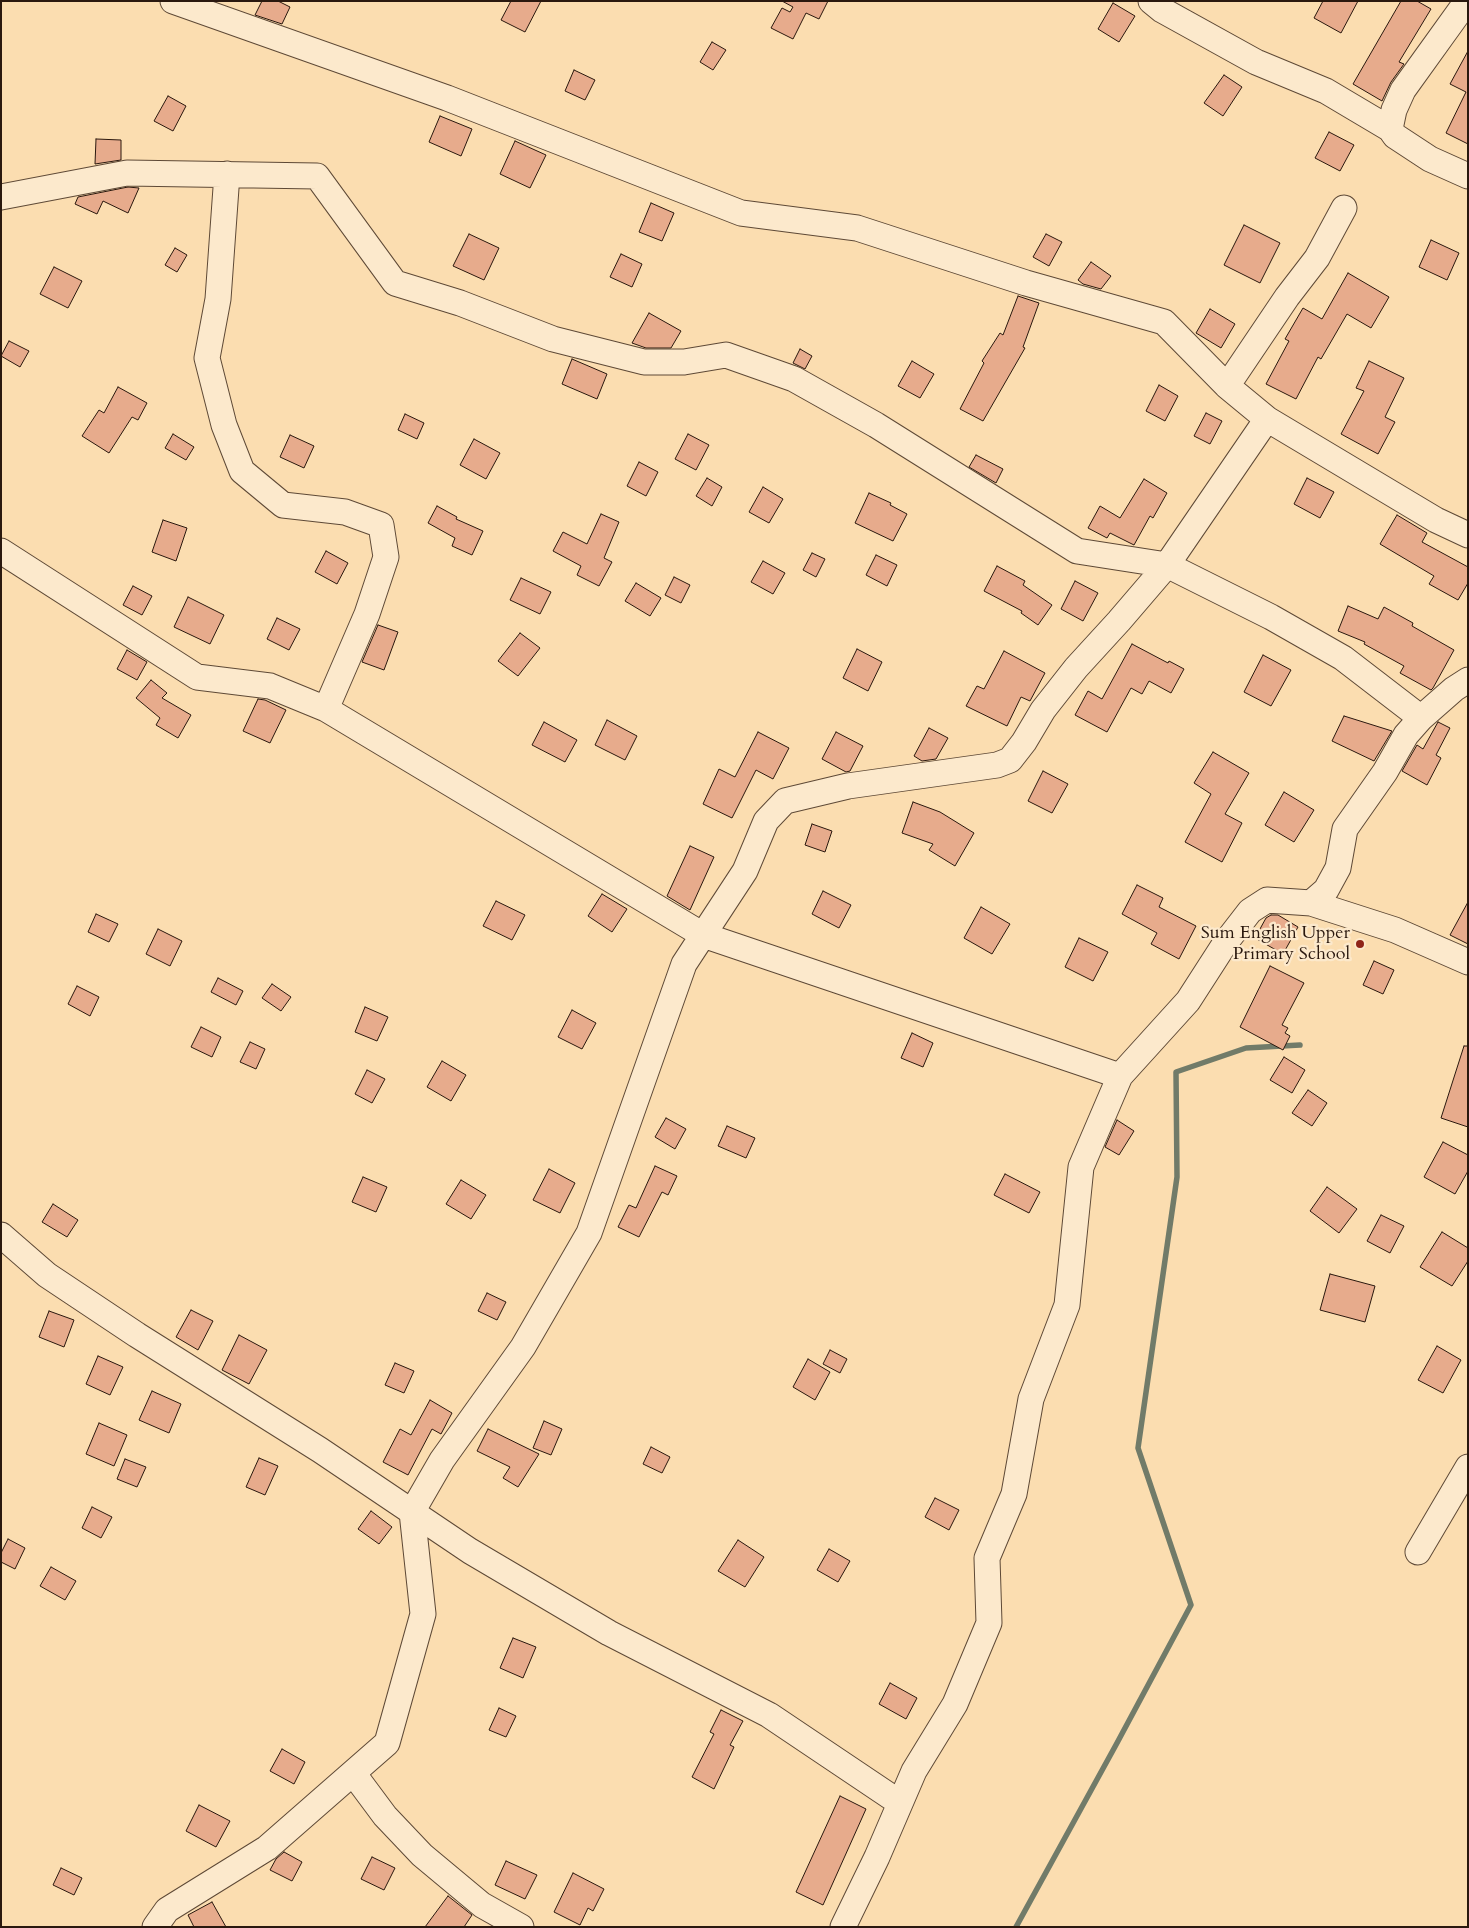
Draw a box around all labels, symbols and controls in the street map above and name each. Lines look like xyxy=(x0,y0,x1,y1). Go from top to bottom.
place label: Sum English Upper Primary School xyxy=(1201,923,1350,966)
marker: Sum English Upper Primary School xyxy=(1354,938,1366,950)

